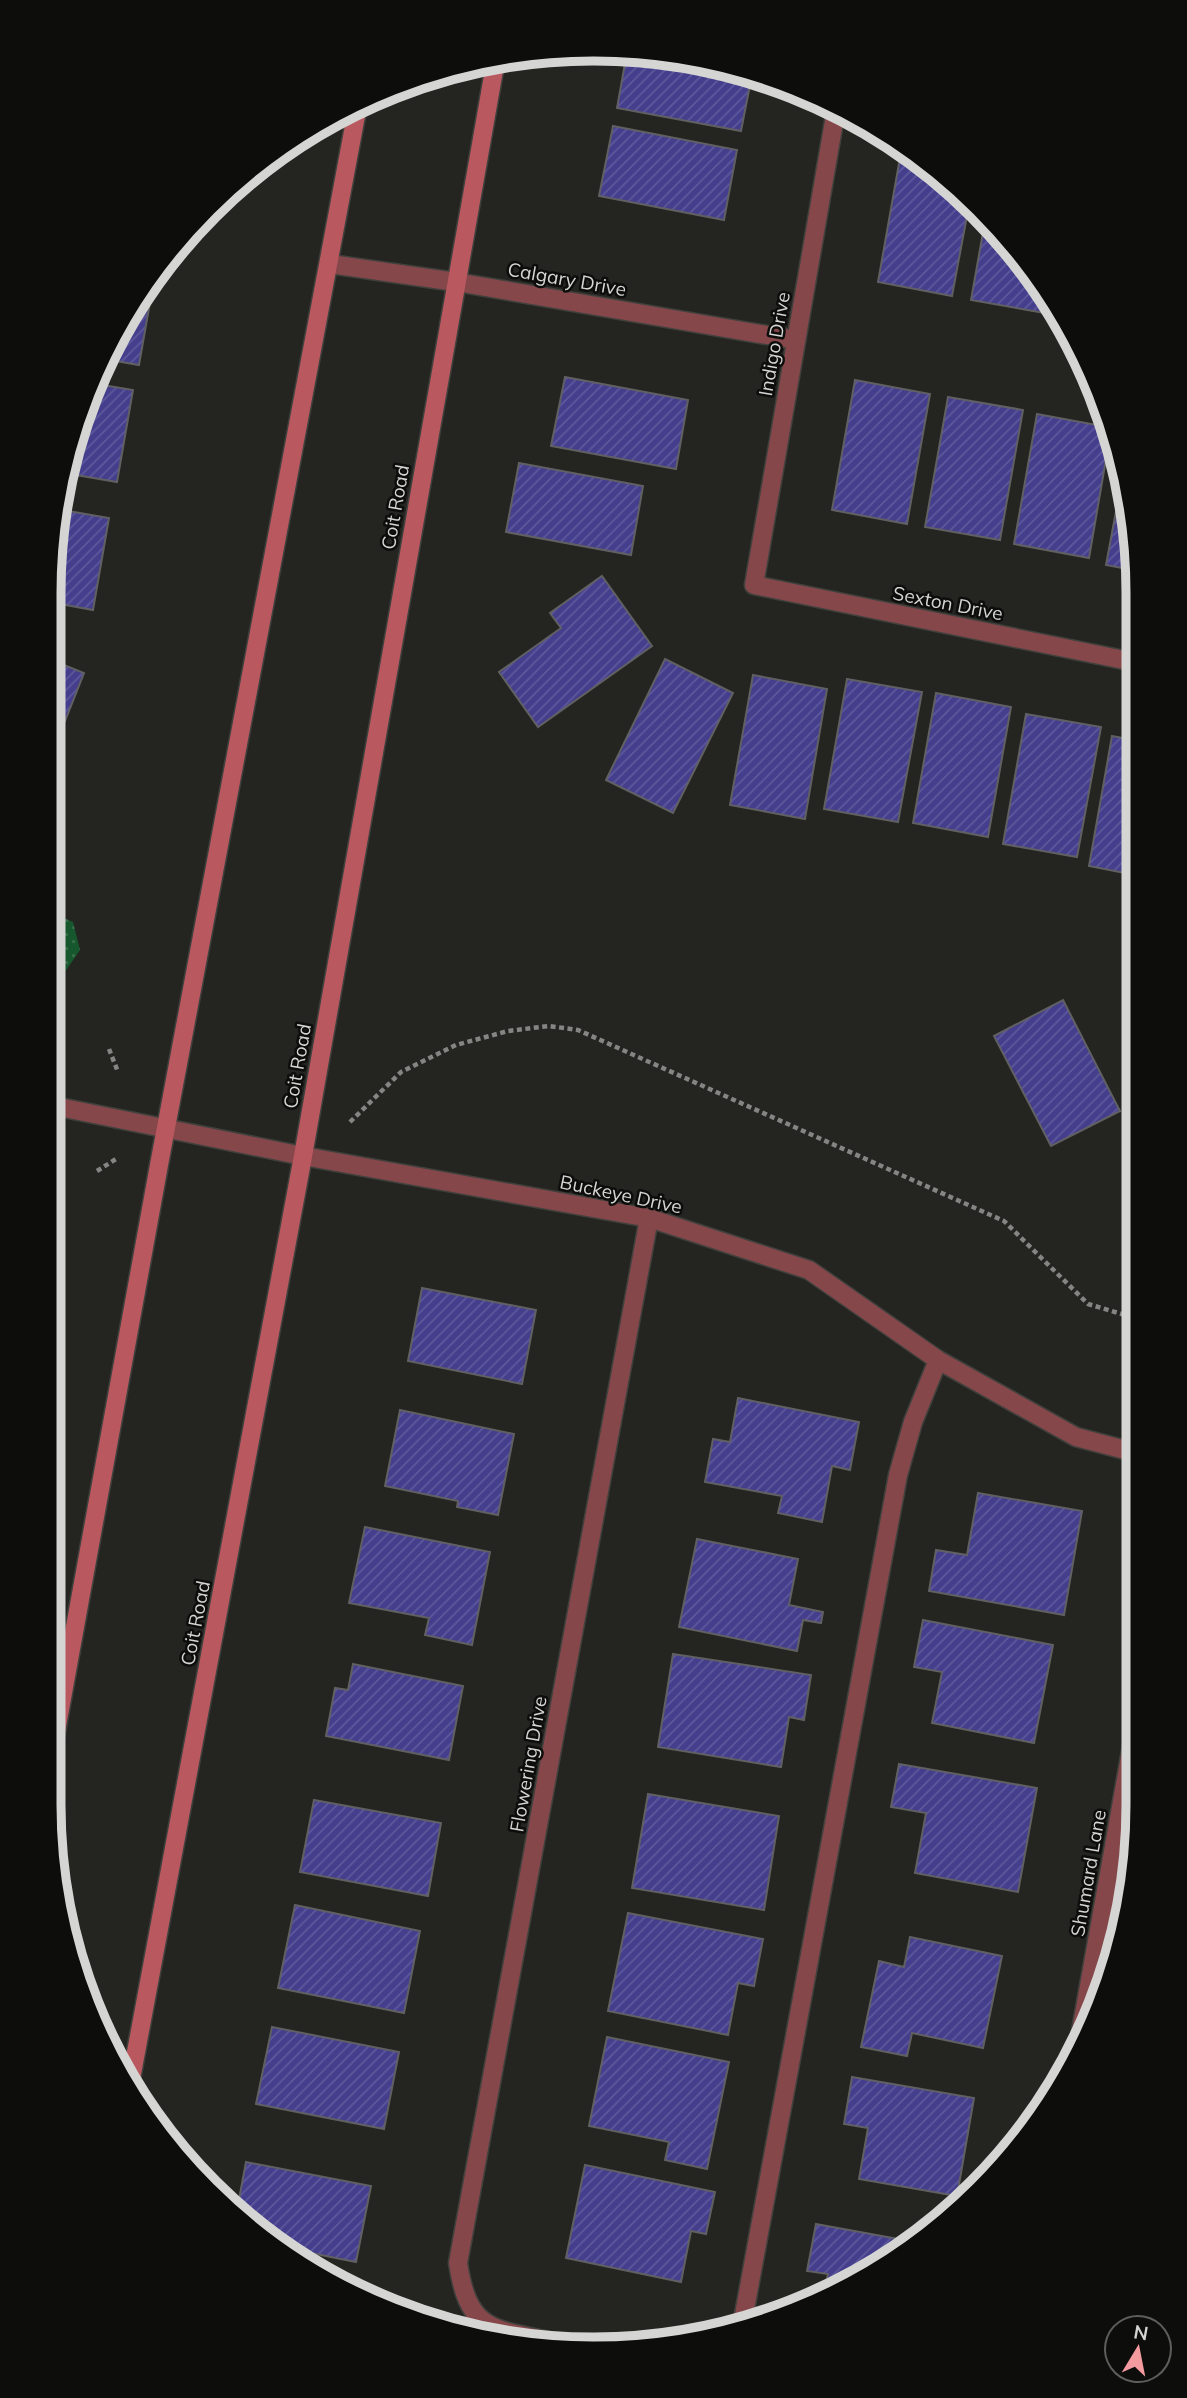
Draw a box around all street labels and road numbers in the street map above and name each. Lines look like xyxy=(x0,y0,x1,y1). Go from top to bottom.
street label: Calgary Drive xyxy=(506,257,628,301)
street label: Indigo Drive xyxy=(753,290,795,398)
street label: Coit Road xyxy=(376,463,414,551)
street label: Sexton Drive xyxy=(891,581,1005,625)
street label: Coit Road xyxy=(278,1022,316,1110)
street label: Buckeye Drive xyxy=(558,1169,684,1219)
street label: Coit Road xyxy=(175,1579,215,1667)
street label: Flowering Drive xyxy=(504,1694,552,1834)
street label: Shumard Lane xyxy=(1065,1808,1111,1938)

